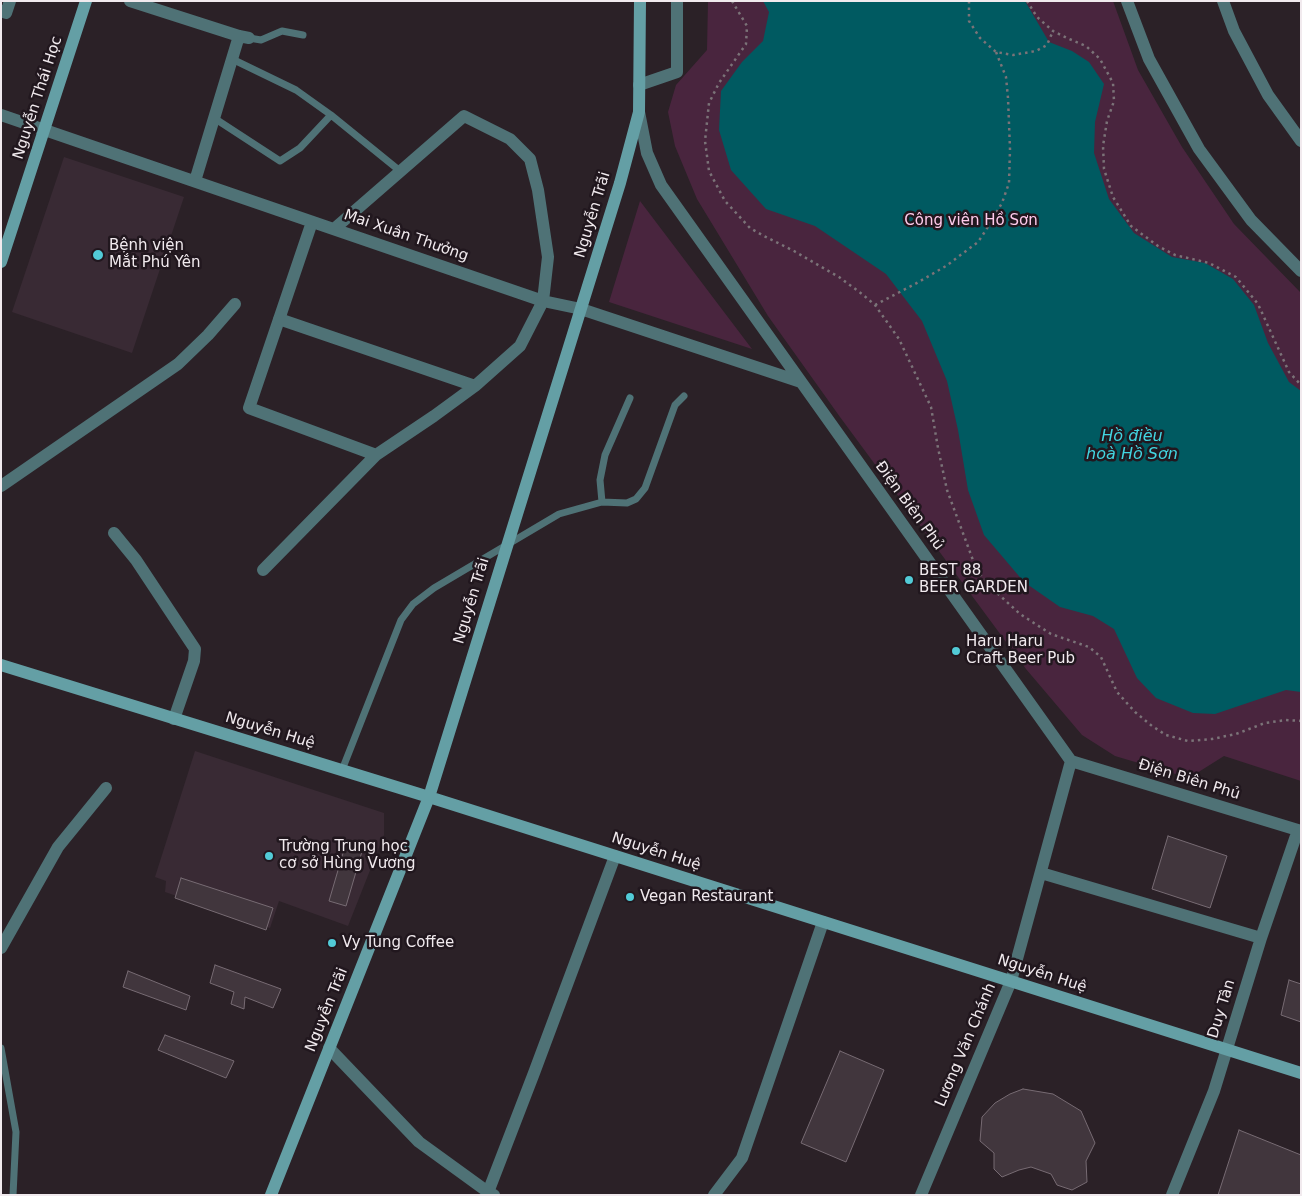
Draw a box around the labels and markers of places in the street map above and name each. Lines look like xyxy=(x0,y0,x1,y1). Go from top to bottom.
place label: Bệnh viện Mắt Phú Yên xyxy=(109,237,201,272)
marker: Bệnh viện Mắt Phú Yên xyxy=(91,248,105,262)
place label: BEST 88 BEER GARDEN xyxy=(919,562,1028,597)
marker: BEST 88 BEER GARDEN xyxy=(903,574,915,586)
place label: Haru Haru Craft Beer Pub xyxy=(966,633,1075,668)
marker: Haru Haru Craft Beer Pub xyxy=(950,645,962,657)
place label: Trường Trung học cơ sở Hùng Vương xyxy=(279,838,416,873)
marker: Trường Trung học cơ sở Hùng Vương xyxy=(263,850,275,862)
place label: Vegan Restaurant xyxy=(640,888,773,906)
marker: Vegan Restaurant xyxy=(624,891,636,903)
place label: Vy Tung Coffee xyxy=(342,934,454,952)
marker: Vy Tung Coffee xyxy=(326,937,338,949)

